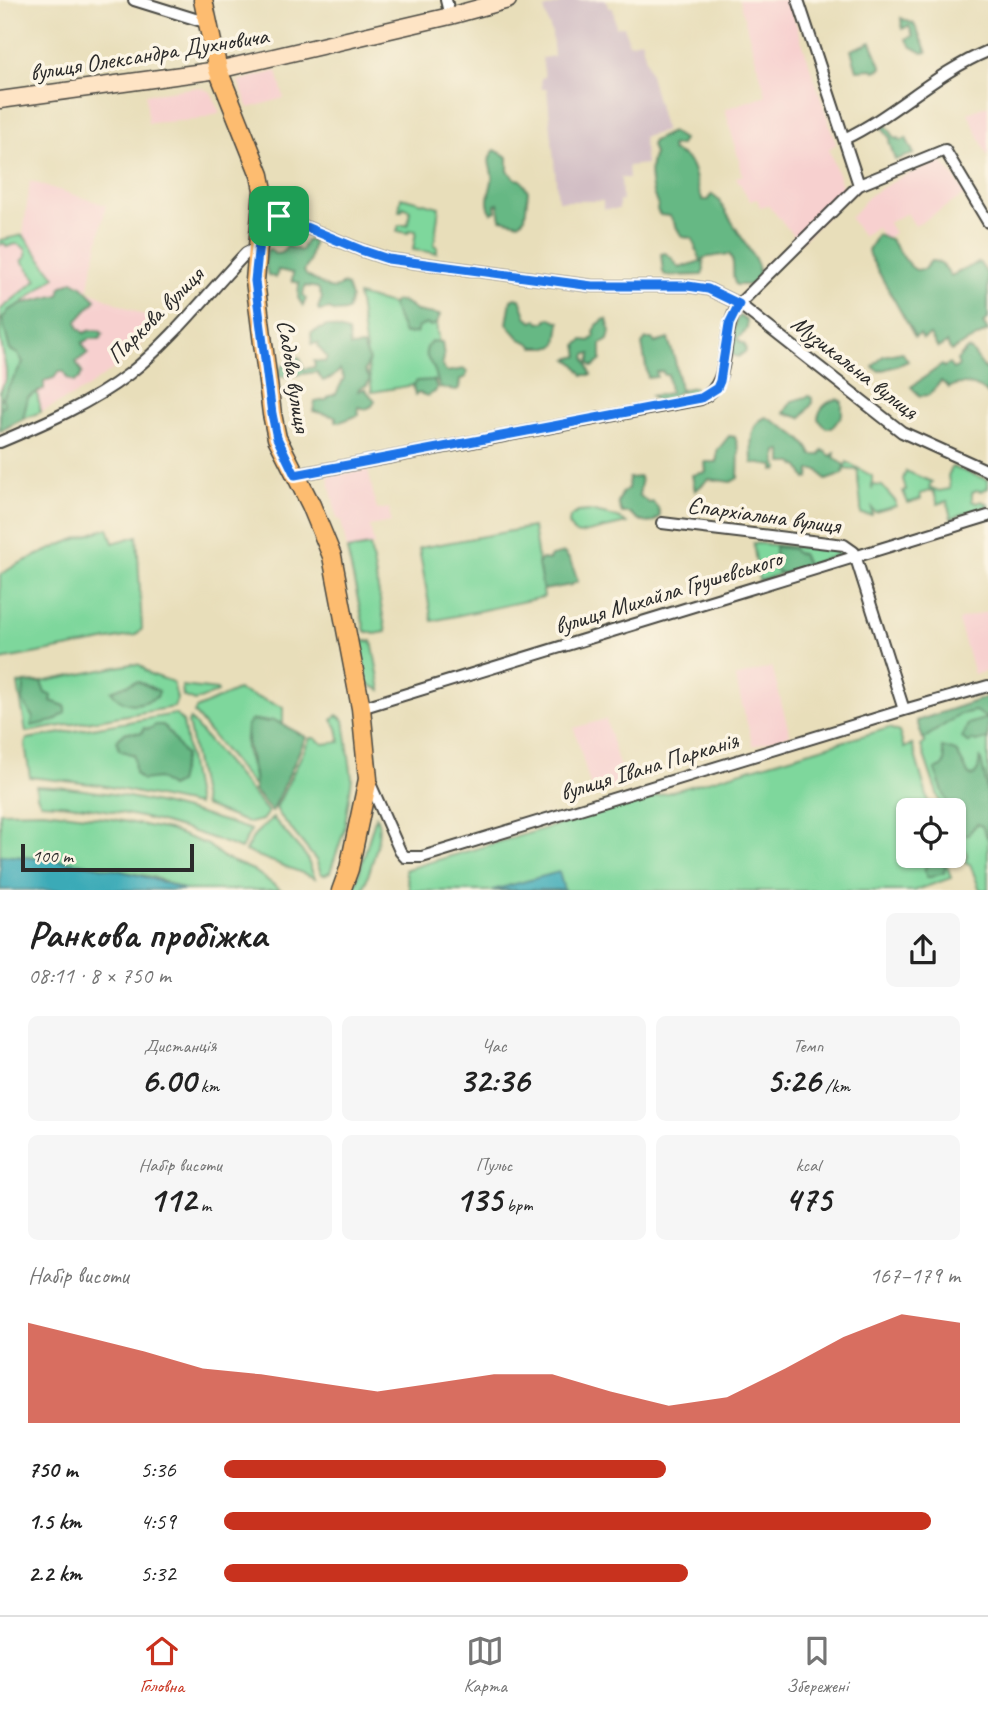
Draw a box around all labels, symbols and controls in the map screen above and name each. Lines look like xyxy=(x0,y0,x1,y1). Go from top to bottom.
street label: вулиця Олександра Духновича xyxy=(28,20,272,88)
pin xyxy=(249,186,309,246)
icon: arrive xyxy=(260,197,298,235)
street label: Паркова вулиця xyxy=(100,259,211,370)
street label: Музикальна вулиця xyxy=(785,308,925,427)
street label: Садова вулиця xyxy=(270,318,318,436)
street label: Єпархіальна вулиця xyxy=(686,489,843,541)
street label: вулиця Михайла Грушевського xyxy=(551,542,788,641)
street label: вулиця Івана Парканія xyxy=(556,724,743,807)
map controls xyxy=(896,798,966,868)
button: locate xyxy=(896,798,966,868)
scale bar xyxy=(21,842,194,873)
text: 100 m xyxy=(32,844,73,868)
text: Ранкова пробіжка xyxy=(28,911,267,958)
button: share xyxy=(886,913,960,987)
text: 08:11 · 8 × 750 m xyxy=(28,961,171,990)
text: Дистанція xyxy=(144,1034,216,1058)
text: Час xyxy=(481,1034,507,1058)
text: Темп xyxy=(793,1034,823,1058)
text: 6.00 xyxy=(141,1058,196,1103)
text: 32:36 xyxy=(459,1058,529,1103)
text: 5:26 xyxy=(766,1058,820,1103)
text: km xyxy=(196,1074,219,1098)
text: /km xyxy=(820,1074,850,1098)
text: Набір висоти xyxy=(139,1153,221,1177)
text: Пульс xyxy=(476,1153,512,1177)
text: kcal xyxy=(795,1153,821,1177)
text: 112 xyxy=(149,1177,196,1222)
text: 135 xyxy=(455,1177,502,1222)
text: 475 xyxy=(785,1177,831,1222)
text: m xyxy=(196,1193,211,1217)
text: bpm xyxy=(502,1193,533,1217)
text: Набір висоти xyxy=(28,1261,128,1290)
text: 167–179 m xyxy=(869,1261,960,1290)
text: 750 m xyxy=(28,1455,77,1484)
text: 5:36 xyxy=(140,1455,176,1484)
text: 1.5 km xyxy=(28,1507,81,1536)
text: 4:59 xyxy=(140,1507,176,1536)
text: 2.2 km xyxy=(28,1559,82,1588)
text: 5:32 xyxy=(140,1559,176,1588)
tab: Головна xyxy=(140,1632,184,1698)
tab: Карта xyxy=(463,1632,507,1698)
tab: Збережені xyxy=(786,1632,848,1698)

